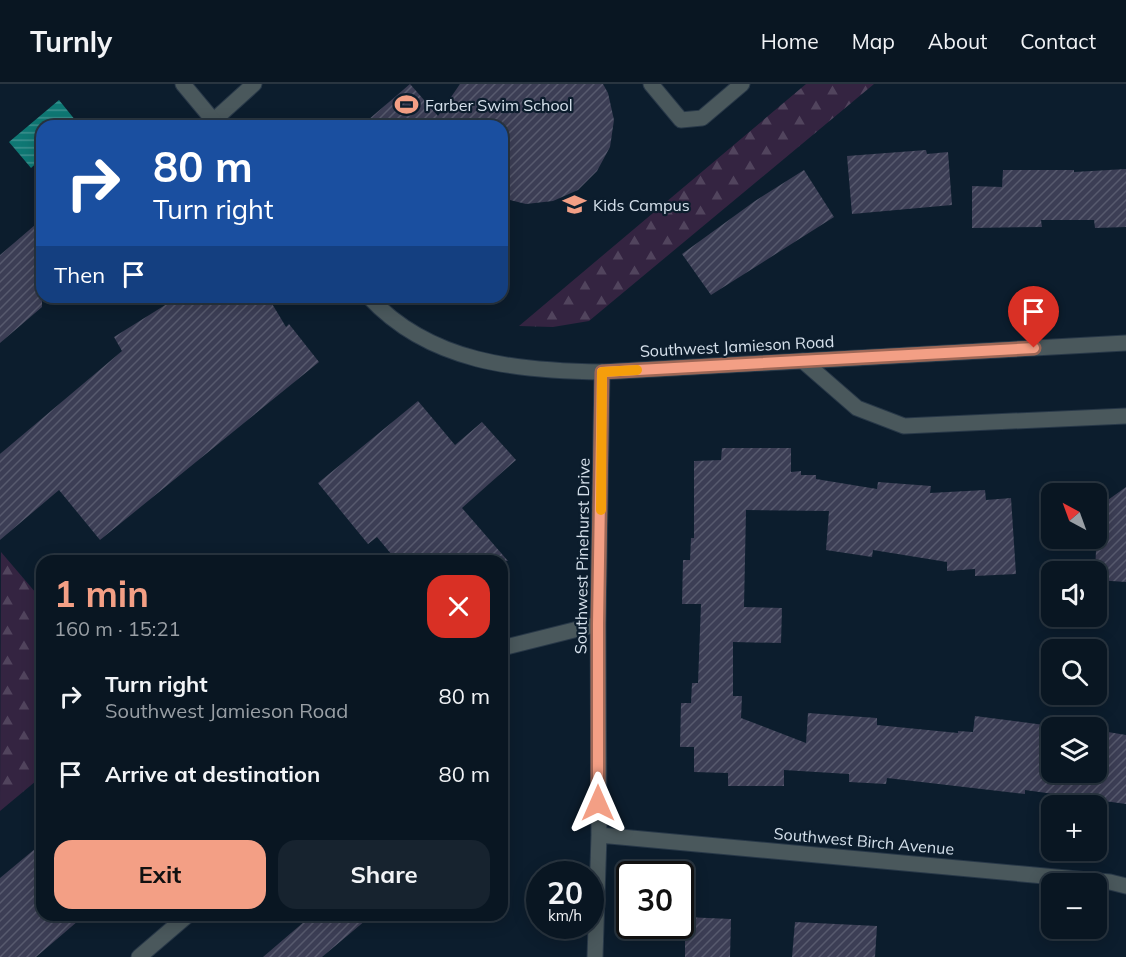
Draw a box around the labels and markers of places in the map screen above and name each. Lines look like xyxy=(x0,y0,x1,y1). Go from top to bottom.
sports icon: Farber Swim School xyxy=(394,92,420,118)
place label: Farber Swim School xyxy=(425,95,573,115)
school or university icon: Kids Campus xyxy=(562,192,588,218)
place label: Kids Campus xyxy=(593,195,690,215)
pin xyxy=(1008,286,1059,348)

